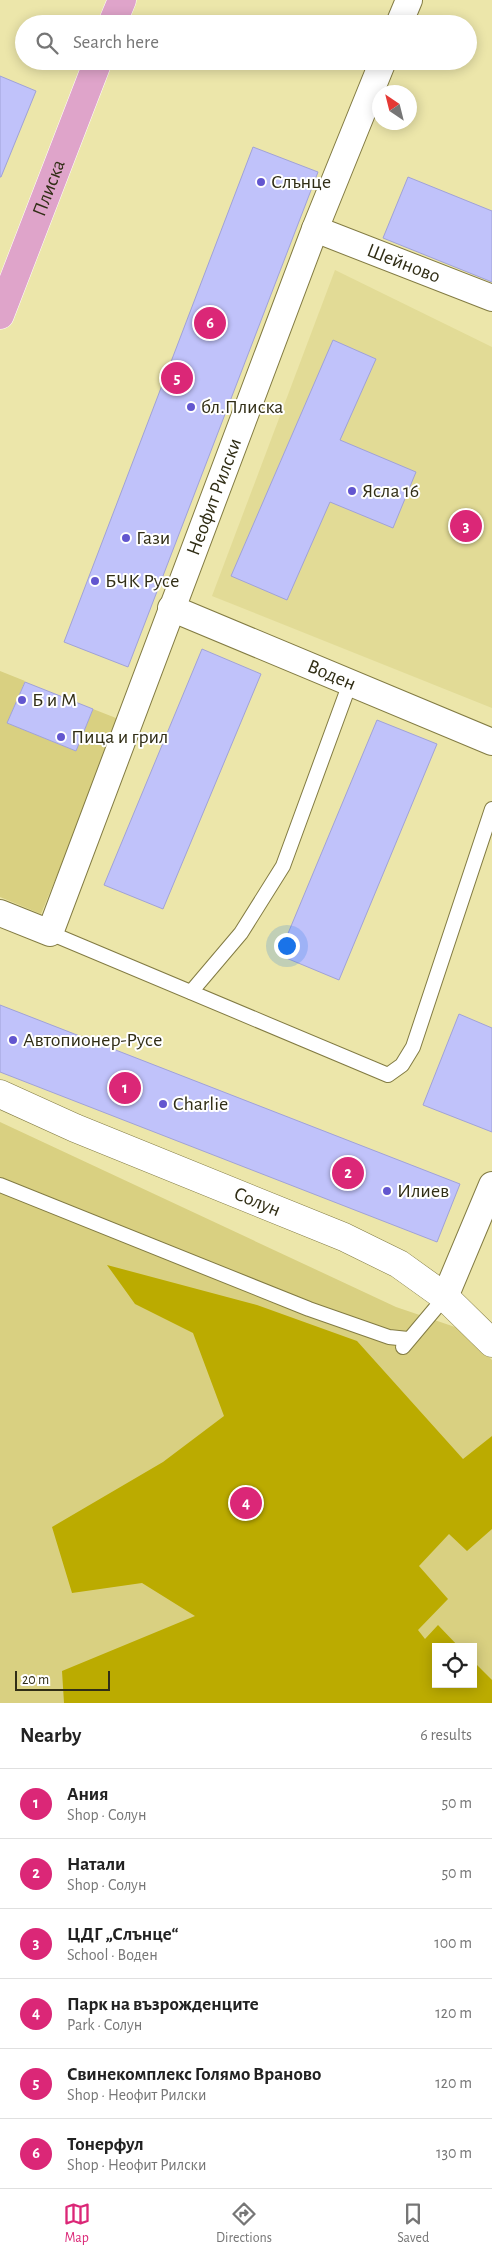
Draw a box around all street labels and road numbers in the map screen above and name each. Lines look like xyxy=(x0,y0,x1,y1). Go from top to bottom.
street label: Плиска xyxy=(29,157,69,219)
street label: Шейново xyxy=(364,240,443,287)
street label: Неофит Рилски xyxy=(183,435,245,558)
street label: Воден xyxy=(304,656,359,694)
street label: Солун xyxy=(231,1183,284,1220)

